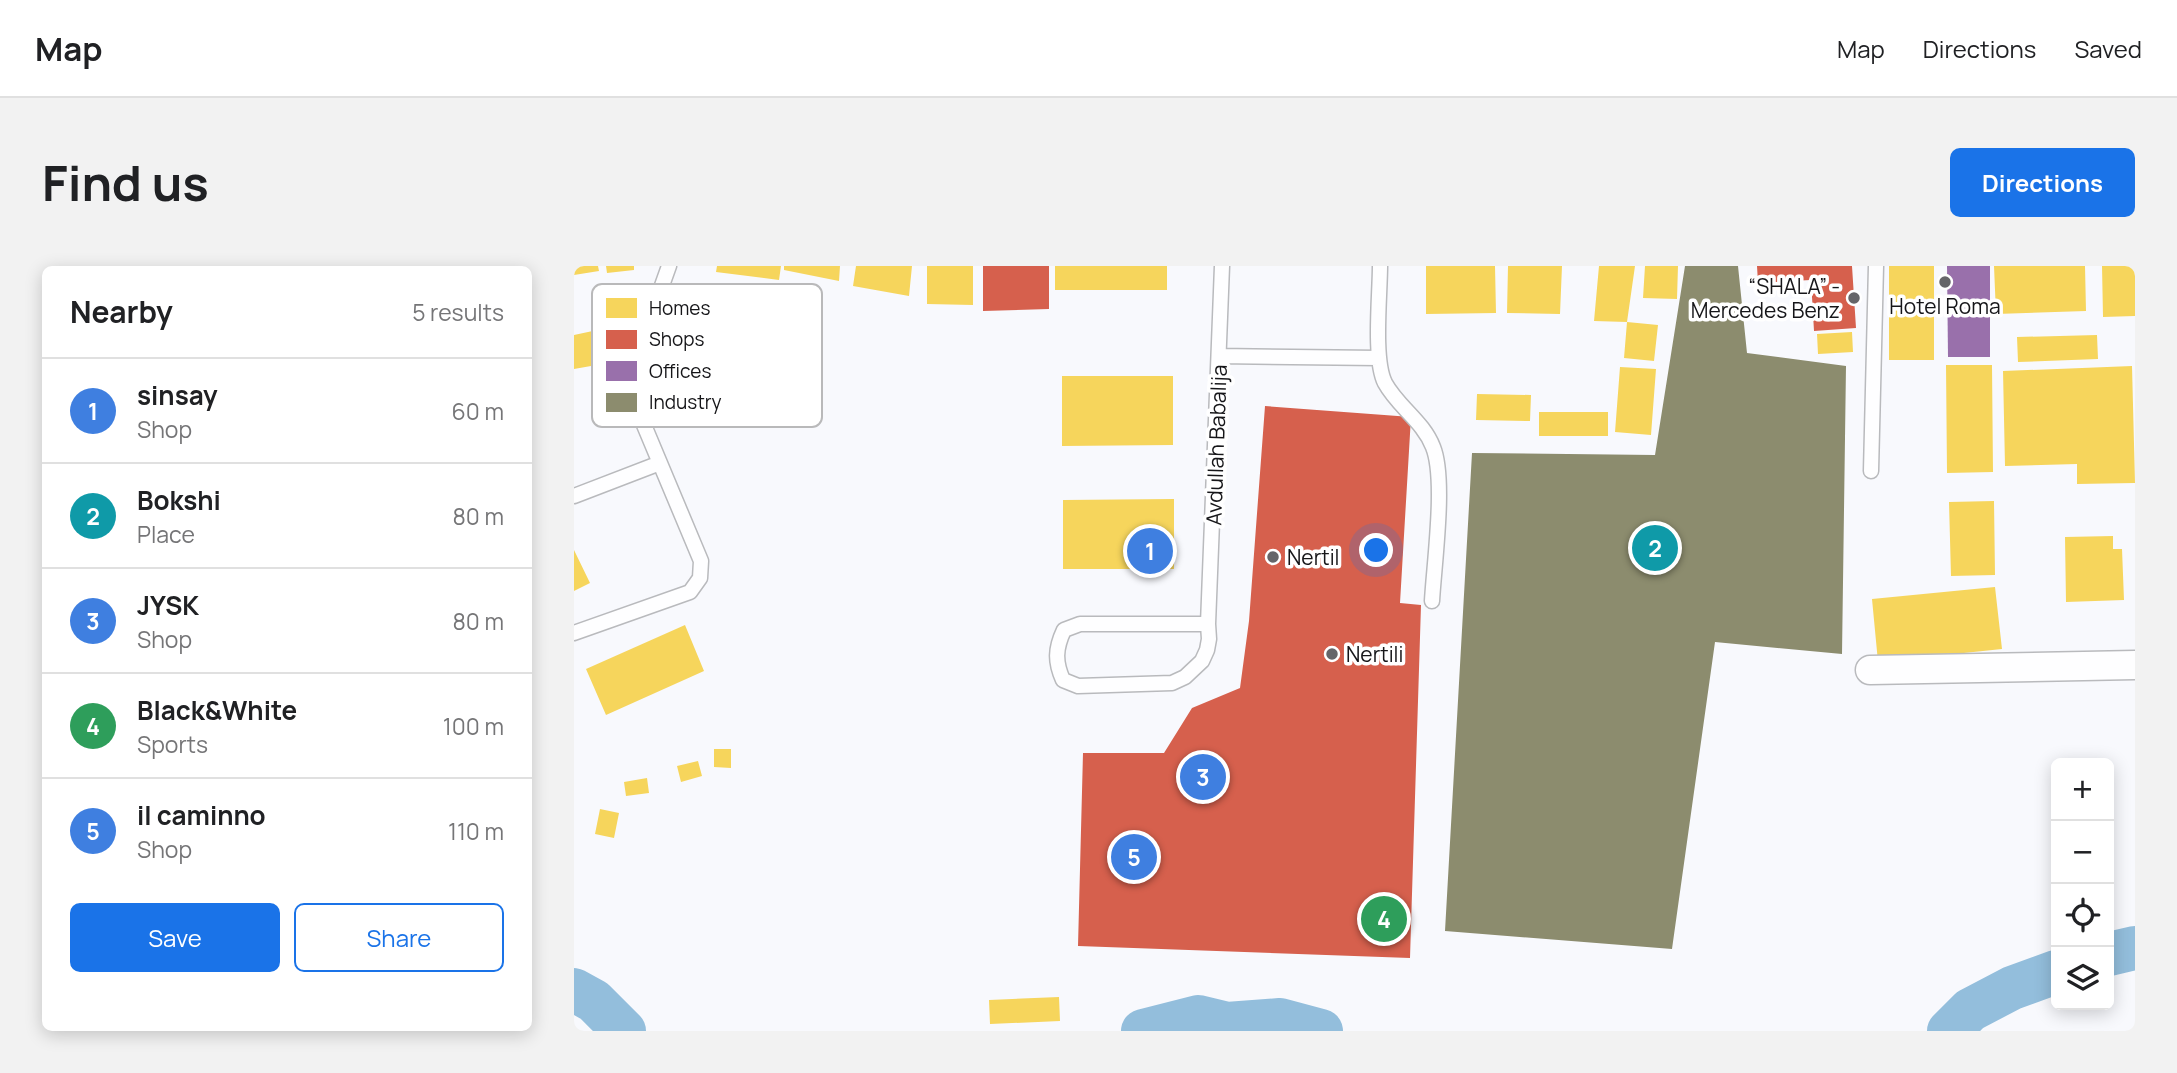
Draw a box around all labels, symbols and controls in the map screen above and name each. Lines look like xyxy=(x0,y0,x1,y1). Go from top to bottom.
text: Map xyxy=(35,26,103,71)
text: Map xyxy=(1837,32,1885,65)
text: Directions xyxy=(1923,32,2036,65)
text: Saved xyxy=(2074,32,2142,65)
button: Directions xyxy=(1950,148,2135,217)
text: Find us xyxy=(42,149,209,216)
place label: “SHALA” - Mercedes Benz xyxy=(1691,272,1840,324)
marker: Hotel Roma xyxy=(1937,274,1953,290)
legend xyxy=(592,284,822,427)
marker: “SHALA” - Mercedes Benz xyxy=(1846,290,1862,306)
text: Nearby xyxy=(70,291,173,332)
place label: Hotel Roma xyxy=(1889,292,2001,320)
text: Homes xyxy=(649,295,710,321)
text: 5 results xyxy=(412,296,504,328)
text: Shops xyxy=(649,326,704,352)
text: Offices xyxy=(649,358,711,384)
street label: Avdullah Babalija xyxy=(1199,364,1233,526)
text: sinsay xyxy=(137,377,217,413)
text: Industry xyxy=(649,389,722,415)
text: 1 xyxy=(88,395,98,427)
text: 60 m xyxy=(452,395,504,427)
text: Shop xyxy=(137,413,192,445)
text: Bokshi xyxy=(137,482,221,518)
text: 2 xyxy=(86,500,100,532)
text: 80 m xyxy=(453,500,504,532)
text: Place xyxy=(137,518,195,550)
pin: 2 xyxy=(1632,522,1678,574)
pin: 1 xyxy=(1127,525,1173,577)
your location xyxy=(1359,533,1393,567)
place label: Nertil xyxy=(1287,543,1339,571)
marker: Nertil xyxy=(1265,549,1281,565)
text: JYSK xyxy=(137,587,199,623)
text: 3 xyxy=(86,605,100,637)
text: 80 m xyxy=(453,605,504,637)
text: Shop xyxy=(137,623,192,655)
place label: Nertili xyxy=(1346,640,1403,668)
marker: Nertili xyxy=(1324,646,1340,662)
text: Black&White xyxy=(137,692,297,728)
text: 4 xyxy=(86,710,100,742)
text: 100 m xyxy=(443,710,504,742)
text: Sports xyxy=(137,728,208,760)
pin: 3 xyxy=(1180,751,1226,803)
map controls xyxy=(2051,758,2114,1010)
button: + xyxy=(2051,758,2114,821)
text: il caminno xyxy=(137,797,266,833)
text: 5 xyxy=(86,815,100,847)
text: 110 m xyxy=(448,815,504,847)
button: − xyxy=(2051,821,2114,884)
pin: 5 xyxy=(1111,831,1157,883)
text: Shop xyxy=(137,833,192,865)
button: locate xyxy=(2051,884,2114,947)
pin: 4 xyxy=(1361,893,1407,945)
button: Save xyxy=(70,903,280,972)
button: Share xyxy=(294,903,504,972)
button: layers xyxy=(2051,947,2114,1010)

